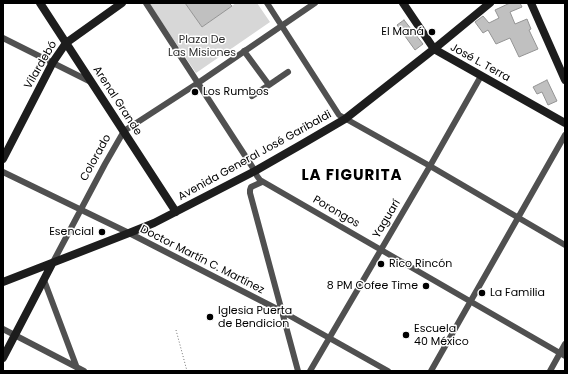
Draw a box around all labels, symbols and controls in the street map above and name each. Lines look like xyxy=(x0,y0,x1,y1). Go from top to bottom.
place label: El Maná xyxy=(381,25,424,39)
marker: El Maná xyxy=(427,27,437,37)
park label: Plaza De Las Misiones xyxy=(168,33,236,59)
street label: Vilardebó xyxy=(22,39,60,91)
street label: José L. Terra xyxy=(448,41,512,85)
street label: Arenal Grande xyxy=(90,64,144,138)
place label: Los Rumbos xyxy=(203,85,269,99)
marker: Los Rumbos xyxy=(190,87,200,97)
street label: Avenida General José Garibaldi xyxy=(176,108,334,204)
street label: Colorado xyxy=(78,132,114,184)
district label: LA FIGURITA xyxy=(301,167,403,185)
street label: Porongos xyxy=(310,193,362,231)
street label: Yaguarí xyxy=(370,197,404,241)
street label: Doctor Martín C. Martínez xyxy=(138,223,266,297)
place label: Esencial xyxy=(49,225,94,239)
marker: Esencial xyxy=(97,227,107,237)
place label: Rico Rincón xyxy=(389,257,452,271)
marker: Rico Rincón xyxy=(376,259,386,269)
place label: 8 PM Cofee Time xyxy=(327,279,418,293)
marker: 8 PM Cofee Time xyxy=(421,281,431,291)
place label: La Familia xyxy=(490,286,545,300)
marker: La Familia xyxy=(477,288,487,298)
place label: Iglesia Puerta de Bendicion xyxy=(218,304,292,330)
marker: Iglesia Puerta de Bendicion xyxy=(205,312,215,322)
place label: Escuela 40 México xyxy=(414,322,469,348)
marker: Escuela 40 México xyxy=(401,330,411,340)

